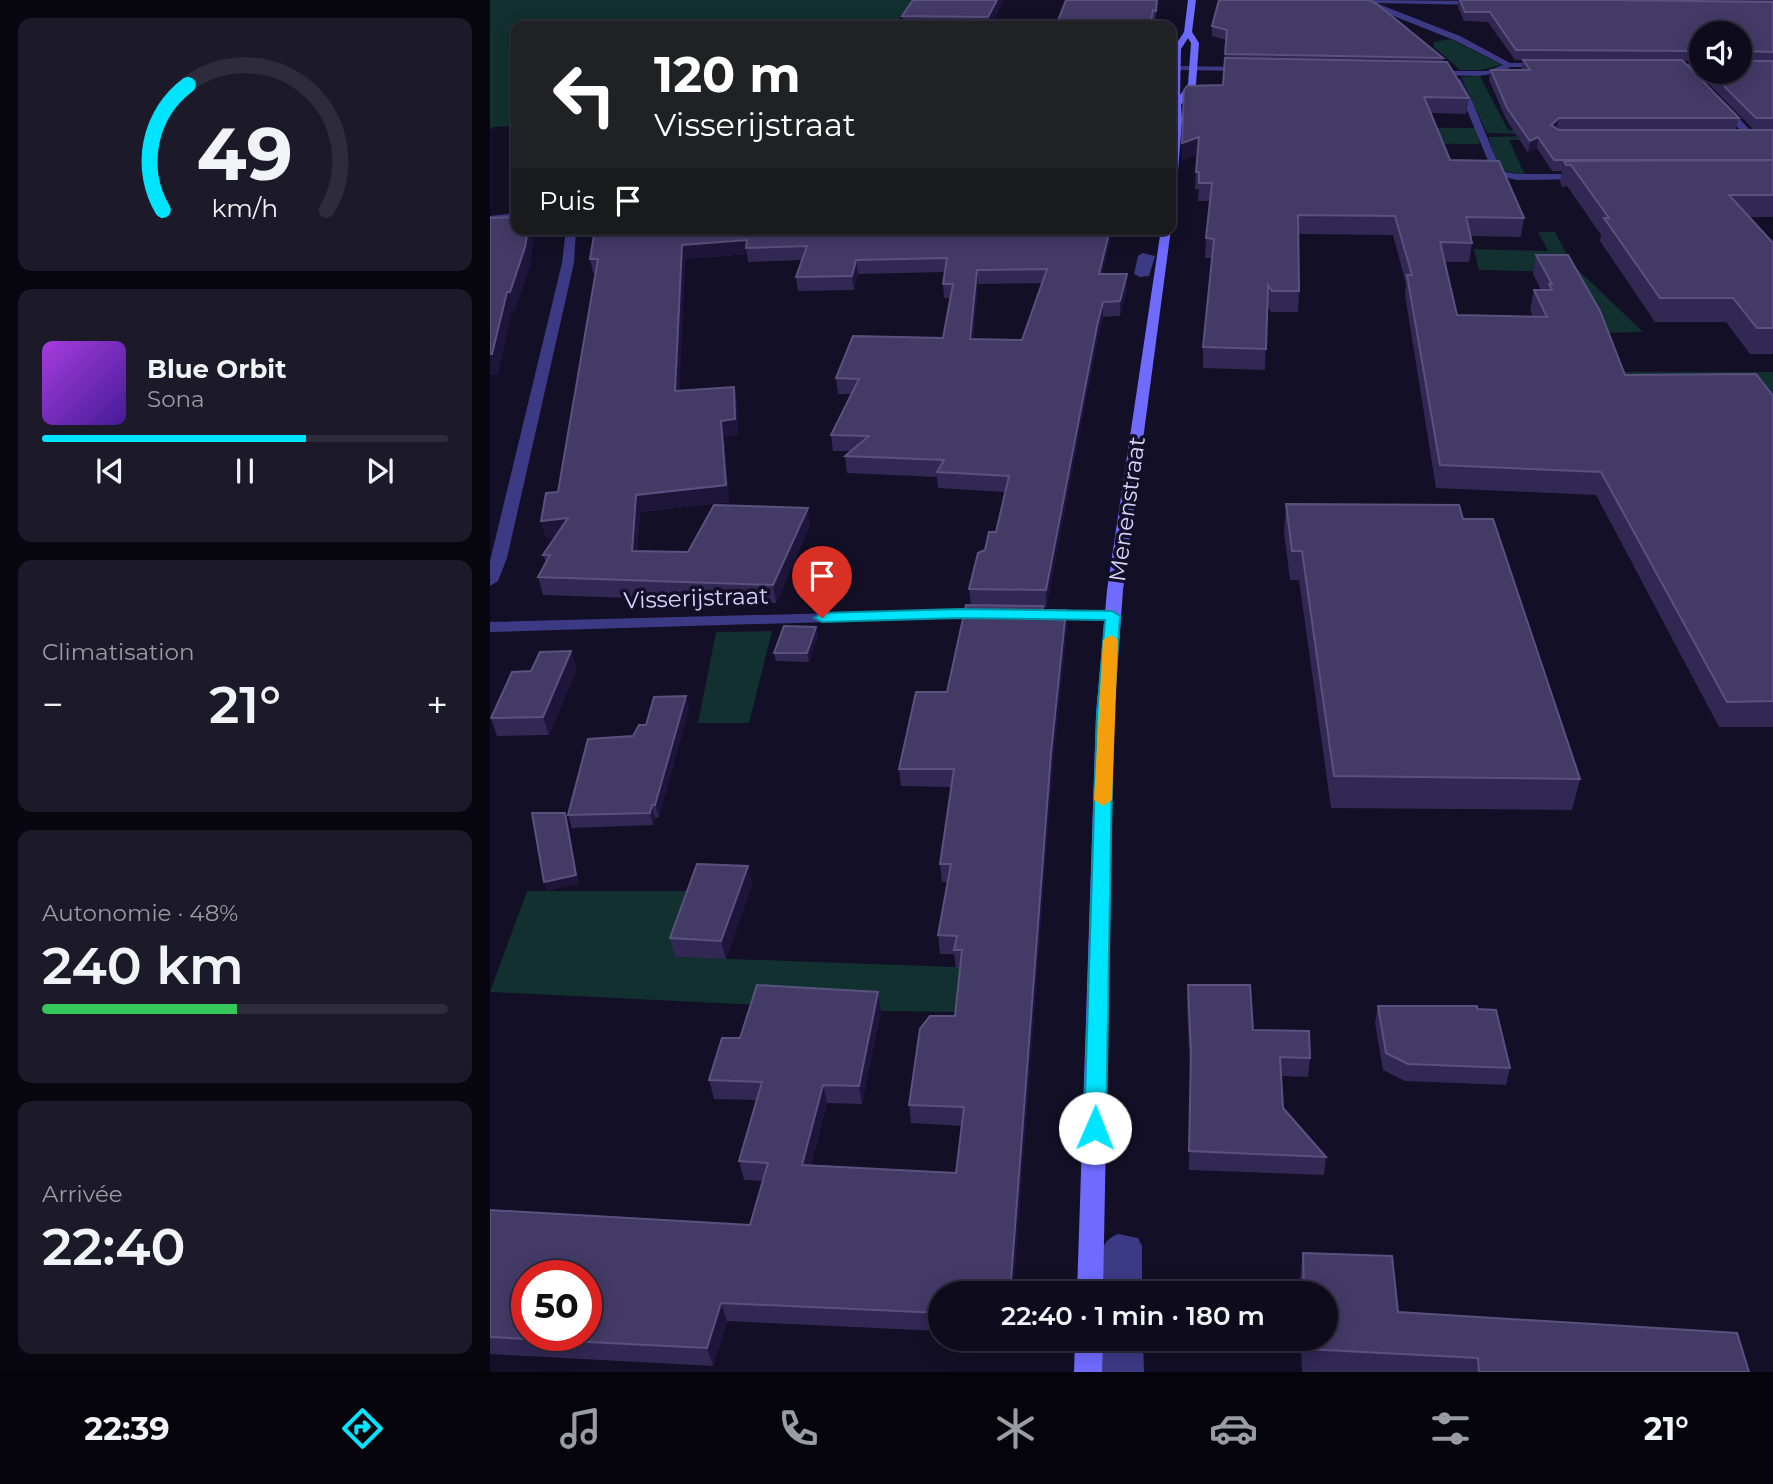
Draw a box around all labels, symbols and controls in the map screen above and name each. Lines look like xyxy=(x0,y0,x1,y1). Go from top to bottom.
map controls xyxy=(1689,21,1752,84)
button: sound xyxy=(1689,21,1752,84)
text: 120 m xyxy=(654,45,801,104)
icon: left xyxy=(539,49,630,140)
text: Visserijstraat xyxy=(654,105,856,144)
text: 49 xyxy=(197,111,293,199)
icon: arrive xyxy=(609,182,647,220)
text: Puis xyxy=(539,185,595,217)
text: km/h xyxy=(212,193,278,223)
text: Blue Orbit xyxy=(147,353,286,385)
text: Sona xyxy=(147,385,205,413)
street label: Menenstraat xyxy=(1103,435,1151,583)
icon: previous xyxy=(91,452,129,490)
icon: pause xyxy=(226,452,264,490)
icon: next xyxy=(361,452,399,490)
pin xyxy=(792,546,852,618)
icon: arrive xyxy=(803,557,841,595)
street label: Visserijstraat xyxy=(623,581,769,615)
text: Climatisation xyxy=(42,638,194,666)
text: 21° xyxy=(209,673,281,736)
text: − xyxy=(42,681,64,728)
text: + xyxy=(426,681,448,728)
text: Autonomie · 48% xyxy=(42,899,238,927)
text: 240 km xyxy=(42,934,244,997)
position arrow xyxy=(1058,1091,1132,1165)
text: Arrivée xyxy=(42,1180,123,1208)
text: 22:40 xyxy=(42,1215,186,1278)
speed limit sign: 50 xyxy=(511,1260,602,1351)
text: 22:40 · 1 min · 180 m xyxy=(1001,1300,1265,1332)
icon: directions xyxy=(338,1404,387,1453)
icon: music xyxy=(556,1404,605,1453)
icon: phone xyxy=(774,1404,823,1453)
icon: climate xyxy=(991,1404,1040,1453)
icon: car xyxy=(1209,1404,1258,1453)
icon: filters xyxy=(1426,1404,1475,1453)
text: 22:39 xyxy=(84,1409,170,1448)
text: 21° xyxy=(1644,1409,1689,1448)

